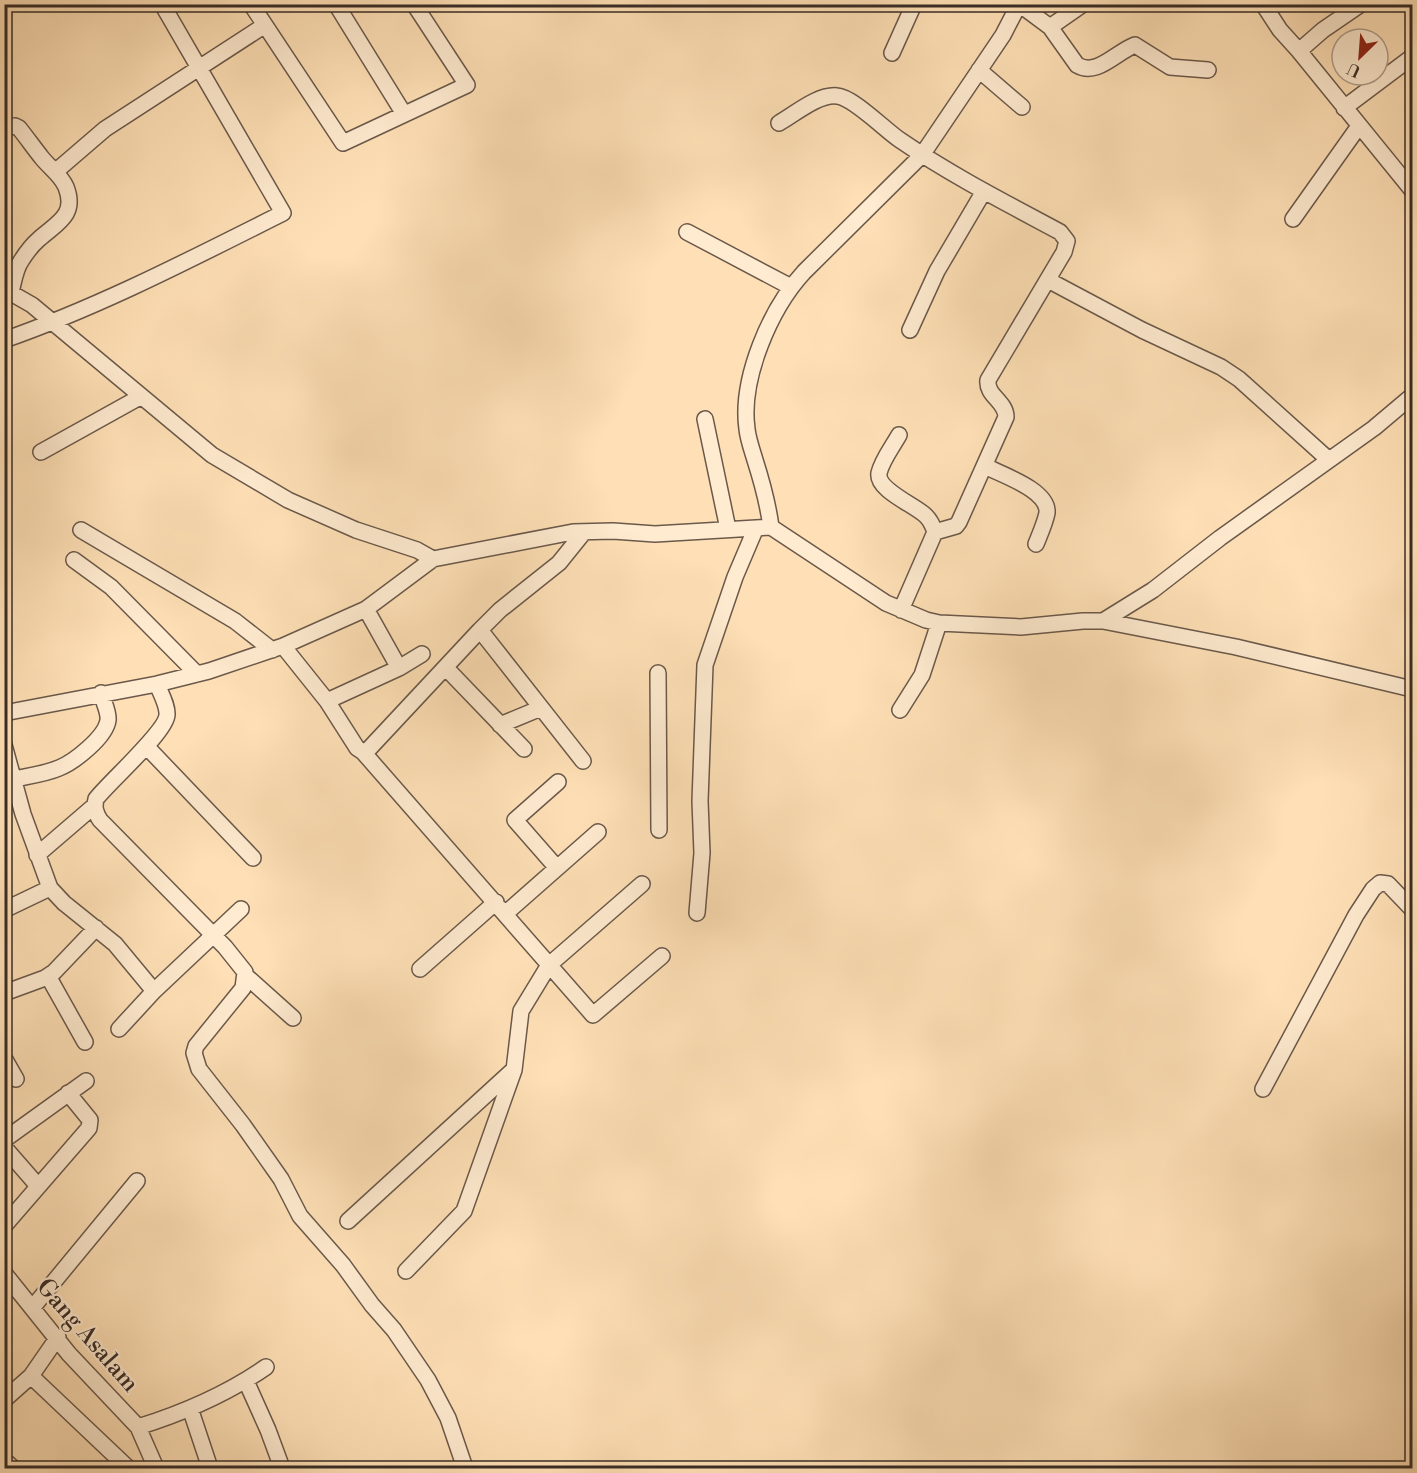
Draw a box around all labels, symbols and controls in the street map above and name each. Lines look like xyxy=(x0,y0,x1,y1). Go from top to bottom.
north arrow xyxy=(1330,27,1390,87)
text: U xyxy=(1344,58,1364,81)
street label: Gang Asalam xyxy=(30,1273,145,1399)

